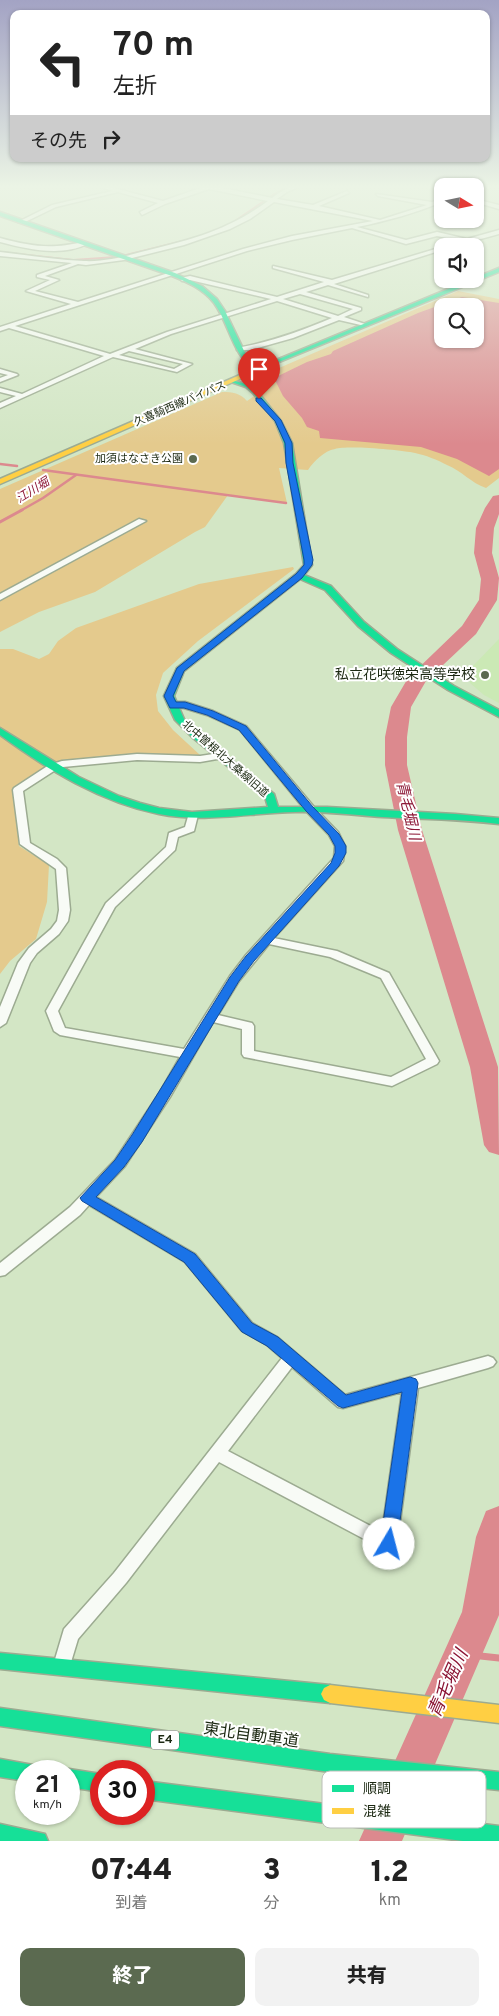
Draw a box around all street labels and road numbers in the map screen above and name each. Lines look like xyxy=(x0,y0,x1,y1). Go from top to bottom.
street label: 久喜騎西線バイパス xyxy=(132,378,228,430)
street label: 北中曽根北大桑線旧道 xyxy=(179,718,271,800)
street label: 東北自動車道 xyxy=(202,1719,300,1753)
road number: E4 xyxy=(151,1730,179,1750)

